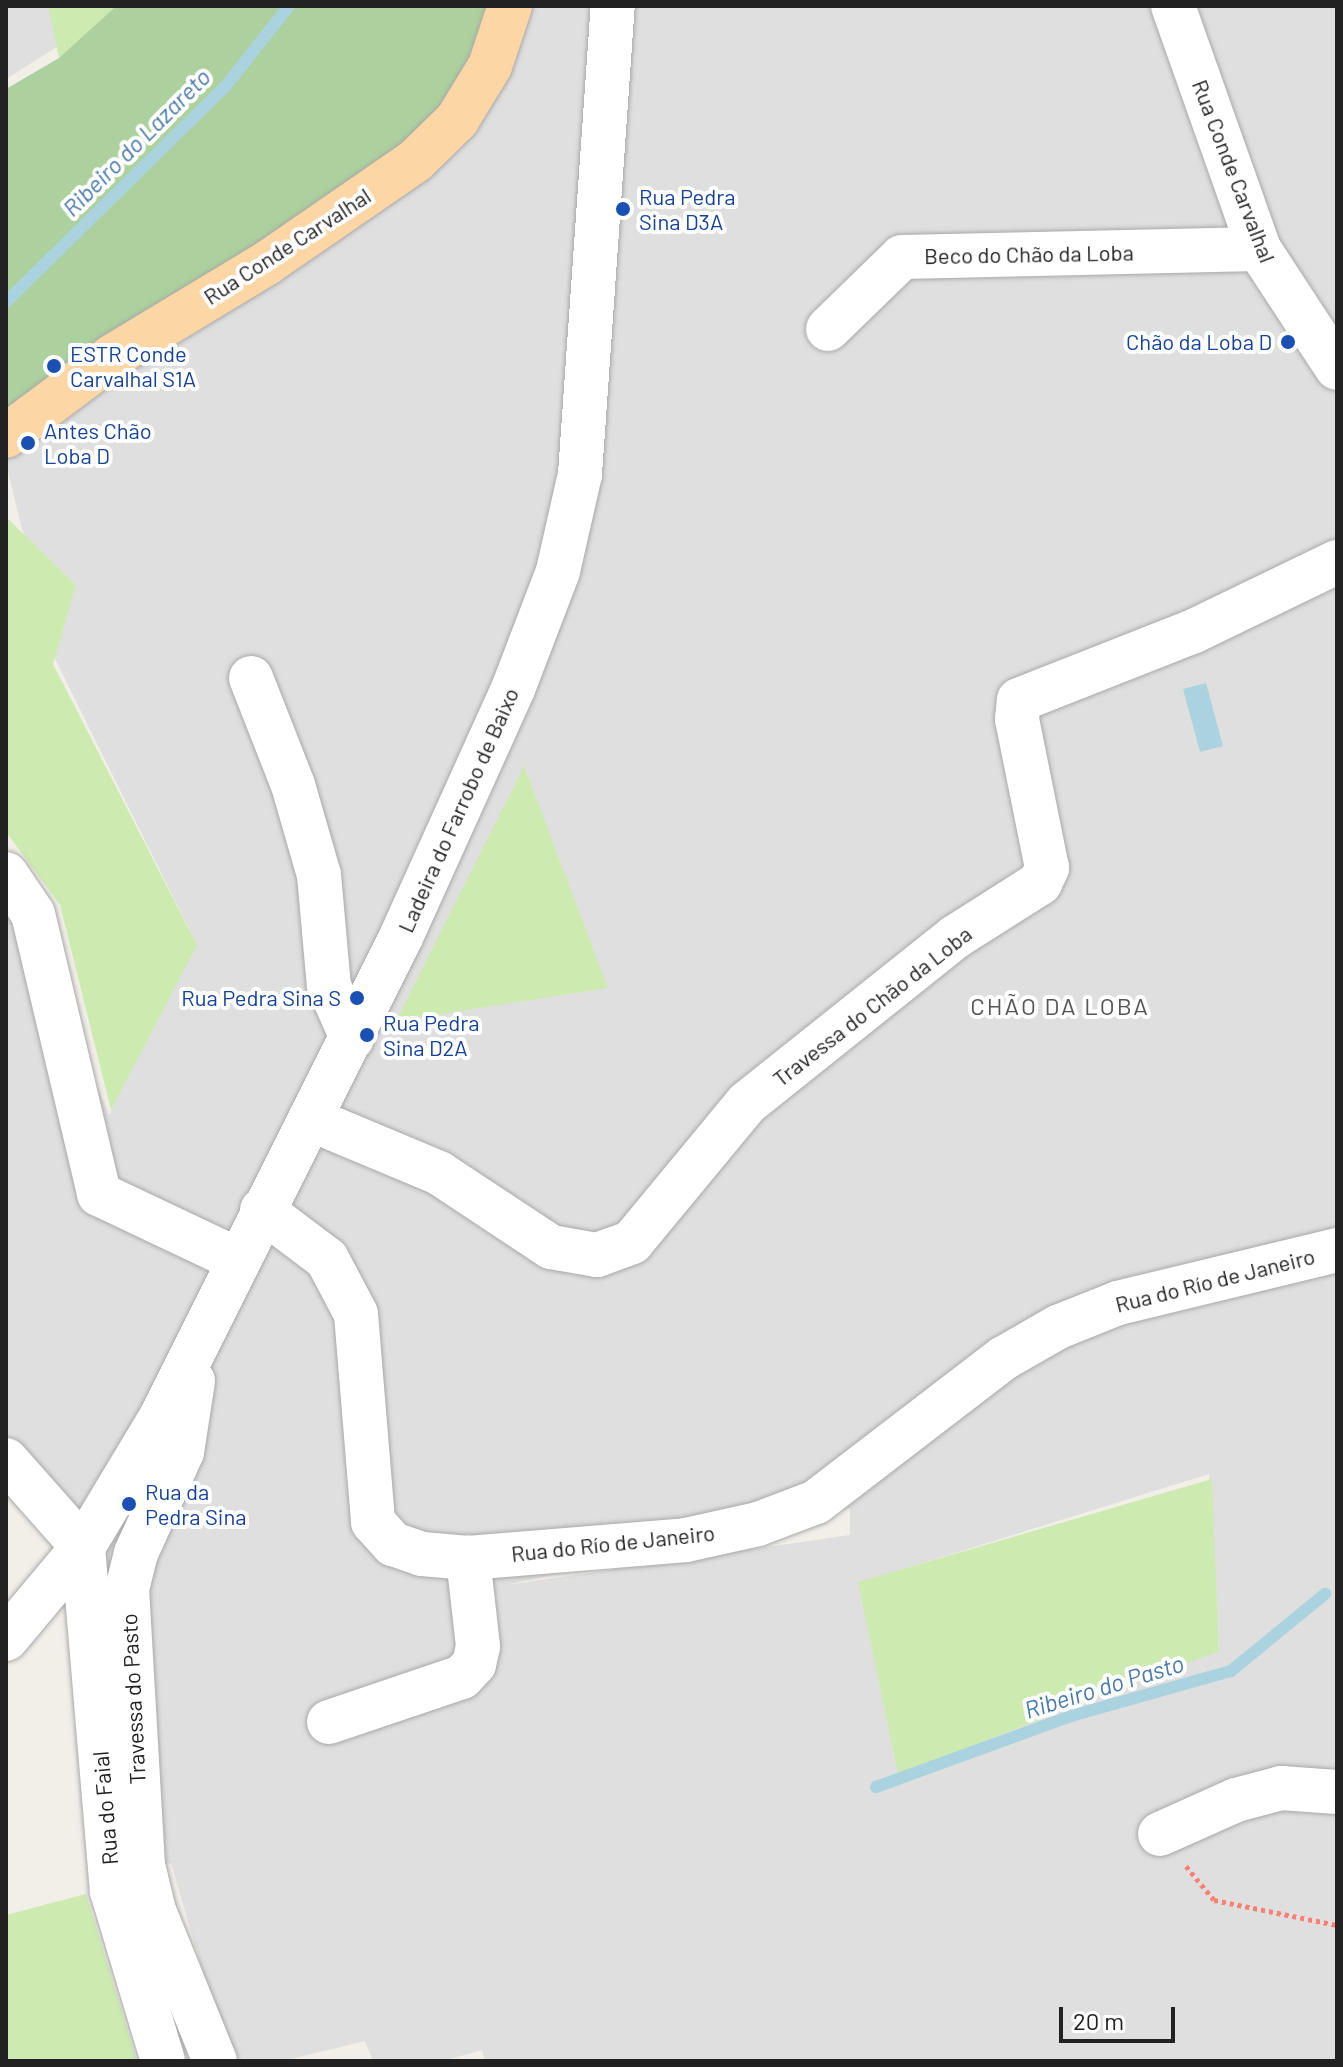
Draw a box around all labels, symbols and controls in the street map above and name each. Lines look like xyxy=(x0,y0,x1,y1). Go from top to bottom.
water label: Ribeiro do Lazareto xyxy=(56,62,216,222)
street label: Rua Conde Carvalhal xyxy=(1187,76,1281,266)
street label: Rua Conde Carvalhal xyxy=(199,182,375,310)
place label: Rua Pedra Sina D3A xyxy=(639,183,735,234)
marker: Rua Pedra Sina D3A xyxy=(614,200,632,218)
street label: Beco do Chão da Loba xyxy=(924,239,1134,269)
place label: Chão da Loba D xyxy=(1126,329,1272,355)
marker: Chão da Loba D xyxy=(1279,333,1297,351)
place label: ESTR Conde Carvalhal S1A xyxy=(70,340,196,392)
marker: ESTR Conde Carvalhal S1A xyxy=(45,357,63,375)
place label: Antes Chão Loba D xyxy=(44,417,152,468)
marker: Antes Chão Loba D xyxy=(19,434,37,452)
street label: Ladeira do Farrobo de Baixo xyxy=(392,684,524,936)
street label: Travessa do Chão da Loba xyxy=(767,920,977,1092)
place label: Rua Pedra Sina S xyxy=(181,985,341,1011)
marker: Rua Pedra Sina S xyxy=(348,989,366,1007)
district label: CHÃO DA LOBA xyxy=(970,992,1150,1020)
place label: Rua Pedra Sina D2A xyxy=(383,1009,479,1060)
marker: Rua Pedra Sina D2A xyxy=(358,1026,376,1044)
street label: Rua do Río de Janeiro xyxy=(1112,1242,1318,1318)
place label: Rua da Pedra Sina xyxy=(145,1478,247,1530)
marker: Rua da Pedra Sina xyxy=(120,1495,138,1513)
street label: Rua do Río de Janeiro xyxy=(510,1519,716,1567)
street label: Travessa do Pasto xyxy=(115,1613,151,1785)
water label: Ribeiro do Pasto xyxy=(1021,1648,1187,1724)
street label: Rua do Faial xyxy=(87,1750,123,1866)
scale bar xyxy=(1063,1991,1179,2041)
text: 20 m xyxy=(1073,2006,1124,2035)

